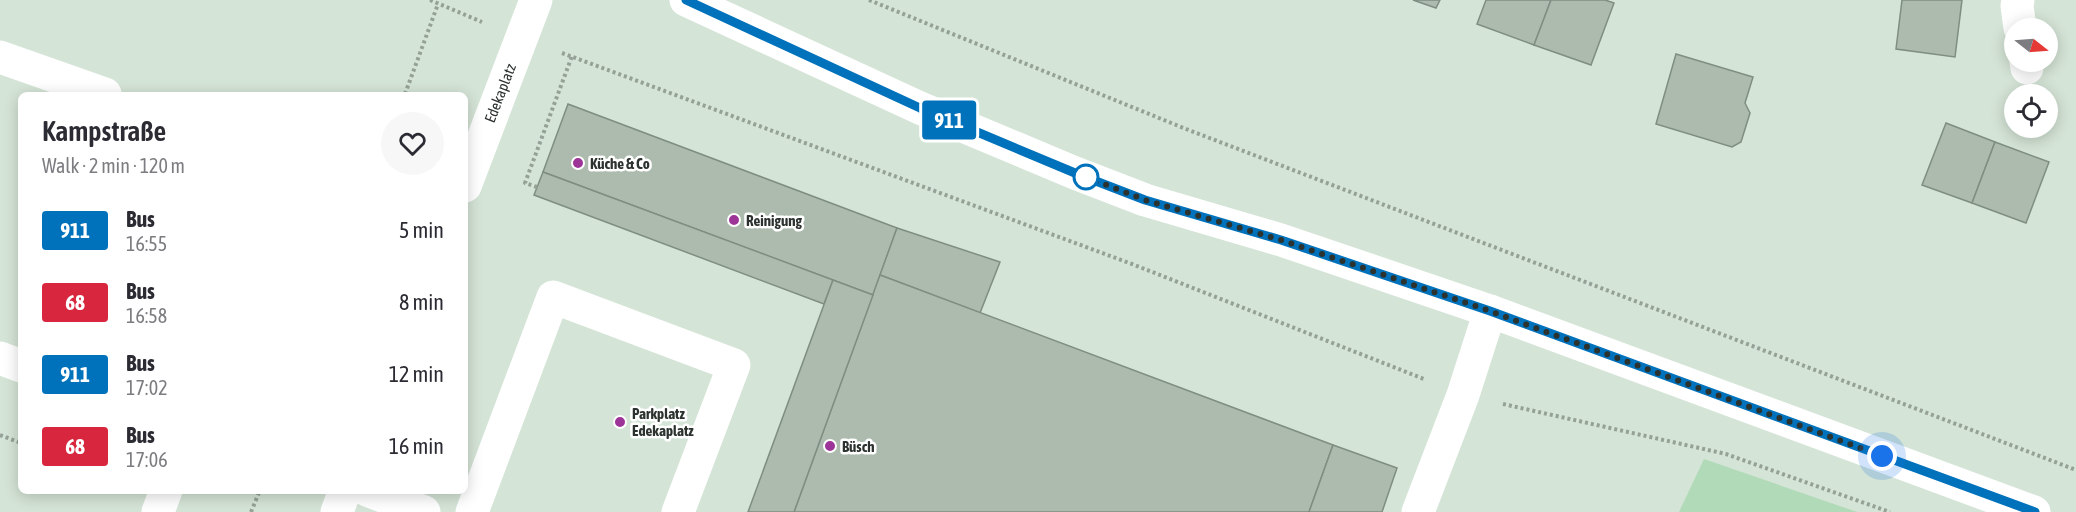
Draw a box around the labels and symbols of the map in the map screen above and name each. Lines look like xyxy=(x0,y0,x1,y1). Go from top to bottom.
north arrow xyxy=(2004,18,2058,72)
street label: Edekaplatz xyxy=(481,61,519,125)
line badge: 911 xyxy=(914,100,984,140)
place label: Küche & Co xyxy=(590,155,650,172)
marker: Küche & Co xyxy=(571,156,585,170)
unlabelled marker xyxy=(1073,164,1099,190)
place label: Reinigung xyxy=(746,212,802,229)
marker: Reinigung xyxy=(727,213,741,227)
place label: Parkplatz Edekaplatz xyxy=(632,405,694,439)
marker: Parkplatz Edekaplatz xyxy=(613,415,627,429)
place label: Büsch xyxy=(842,438,874,455)
marker: Büsch xyxy=(823,439,837,453)
your location xyxy=(1867,441,1897,471)

